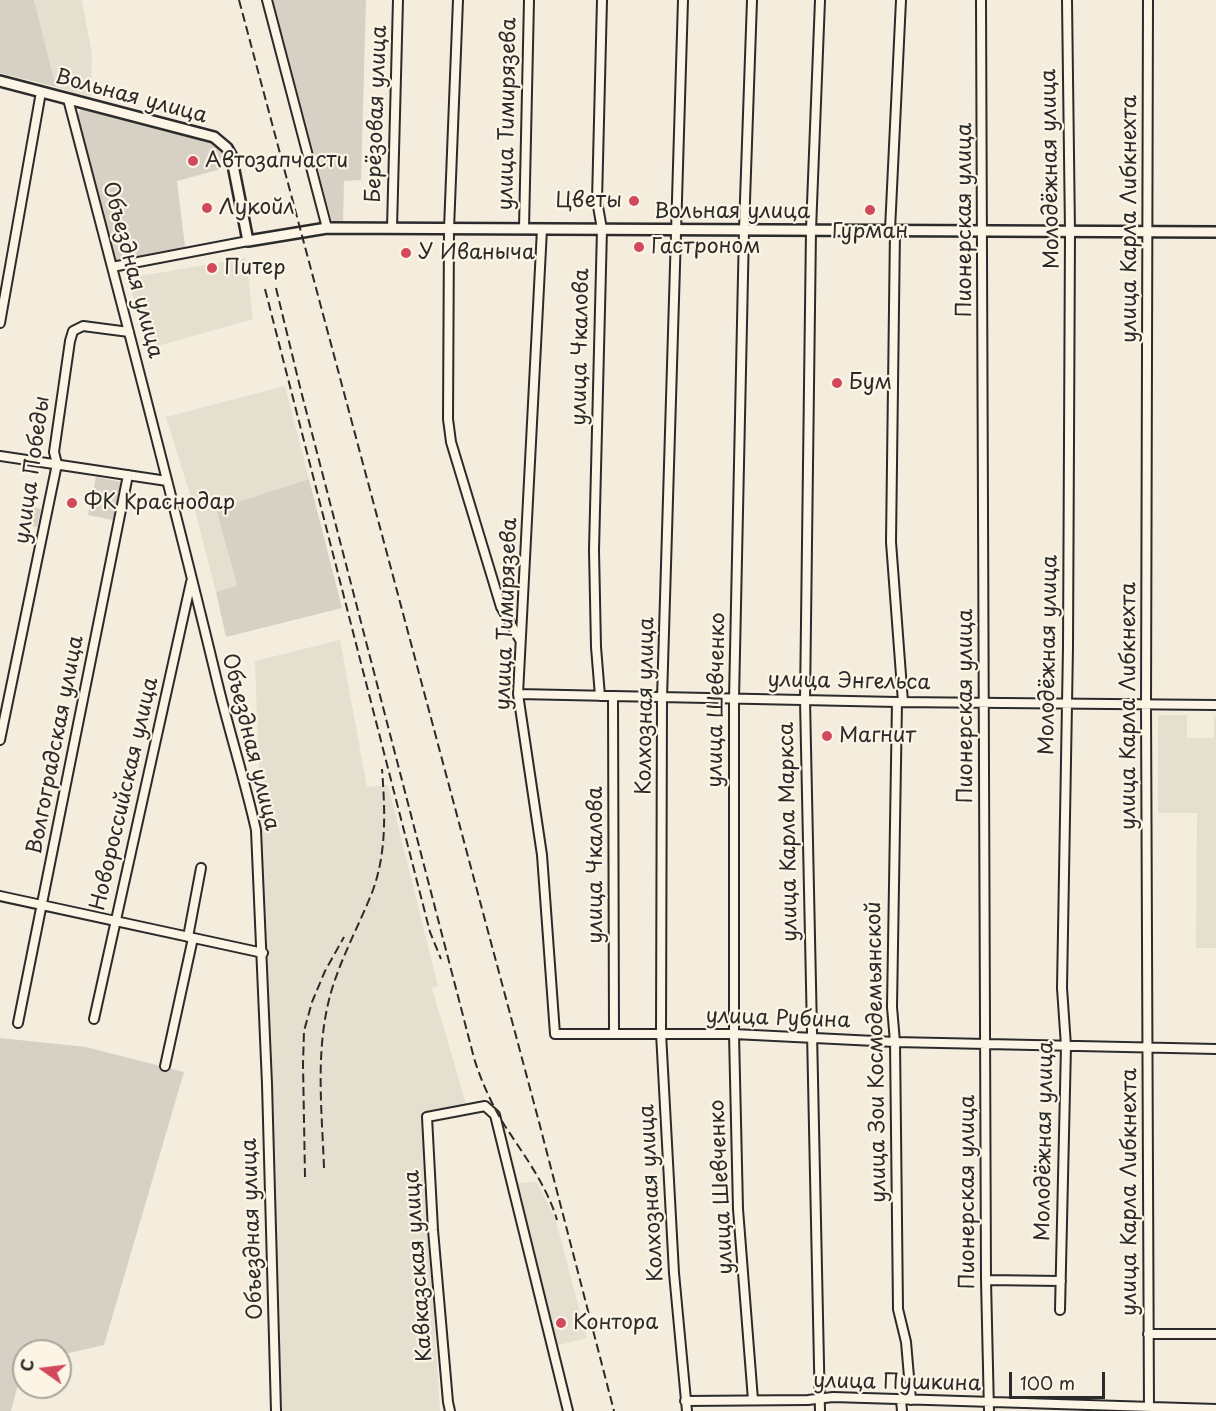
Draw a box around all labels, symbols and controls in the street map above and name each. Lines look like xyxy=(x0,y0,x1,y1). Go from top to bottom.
street label: улица Тимирязева xyxy=(494,17,522,211)
street label: Берёзовая улица xyxy=(361,25,393,203)
street label: Вольная улица xyxy=(52,65,210,129)
street label: Молодёжная улица xyxy=(1037,69,1065,269)
street label: улица Карла Либкнехта xyxy=(1117,95,1143,343)
street label: Пионерская улица xyxy=(952,123,978,317)
place label: Автозапчасти xyxy=(205,148,348,174)
marker: Автозапчасти xyxy=(186,154,200,168)
street label: Объездная улица xyxy=(96,179,168,361)
place label: Цветы xyxy=(555,188,622,214)
marker: Цветы xyxy=(627,194,641,208)
place label: Лукойл xyxy=(219,195,295,221)
street label: Вольная улица xyxy=(654,199,810,225)
marker: Лукойл xyxy=(200,201,214,215)
marker: Гурман xyxy=(863,203,877,217)
place label: Гурман xyxy=(832,219,908,245)
place label: Гастроном xyxy=(651,234,761,260)
place label: У Иваныча xyxy=(418,240,535,266)
marker: Гастроном xyxy=(632,240,646,254)
marker: У Иваныча xyxy=(399,246,413,260)
place label: Питер xyxy=(224,255,286,281)
marker: Питер xyxy=(205,261,219,275)
street label: улица Чкалова xyxy=(567,268,595,426)
place label: Бум xyxy=(849,370,892,396)
marker: Бум xyxy=(830,376,844,390)
street label: улица Победы xyxy=(10,394,56,546)
place label: ФК Краснодар xyxy=(84,490,235,516)
marker: ФК Краснодар xyxy=(65,496,79,510)
street label: улица Тимирязева xyxy=(491,517,523,711)
street label: Молодёжная улица xyxy=(1035,555,1063,755)
street label: улица Карла Либкнехта xyxy=(1116,582,1142,830)
street label: Пионерская улица xyxy=(953,609,979,803)
street label: улица Шевченко xyxy=(703,612,731,788)
street label: Колхозная улица xyxy=(632,617,660,795)
street label: Волгоградская улица xyxy=(22,633,90,857)
street label: Объездная улица xyxy=(216,651,284,833)
street label: улица Энгельса xyxy=(767,668,931,696)
street label: Новороссийская улица xyxy=(86,675,164,913)
street label: улица Карла Маркса xyxy=(774,722,804,942)
place label: Магнит xyxy=(839,723,916,749)
marker: Магнит xyxy=(820,729,834,743)
street label: улица Чкалова xyxy=(583,786,609,944)
street label: улица Зои Космодемьянской xyxy=(862,901,892,1203)
street label: улица Рубина xyxy=(705,1004,851,1034)
street label: Молодёжная улица xyxy=(1031,1041,1059,1241)
street label: улица Карла Либкнехта xyxy=(1117,1068,1143,1316)
street label: Пионерская улица xyxy=(955,1095,981,1289)
street label: улица Шевченко xyxy=(705,1099,739,1275)
street label: Колхозная улица xyxy=(635,1104,669,1282)
street label: Объездная улица xyxy=(237,1138,269,1320)
street label: Кавказская улица xyxy=(400,1169,438,1363)
place label: Контора xyxy=(573,1310,658,1336)
marker: Контора xyxy=(554,1316,568,1330)
north arrow xyxy=(12,1339,72,1399)
text: С xyxy=(13,1356,40,1374)
scale bar xyxy=(1012,1360,1108,1398)
street label: улица Пушкина xyxy=(813,1369,981,1397)
text: 100 m xyxy=(1020,1369,1075,1396)

